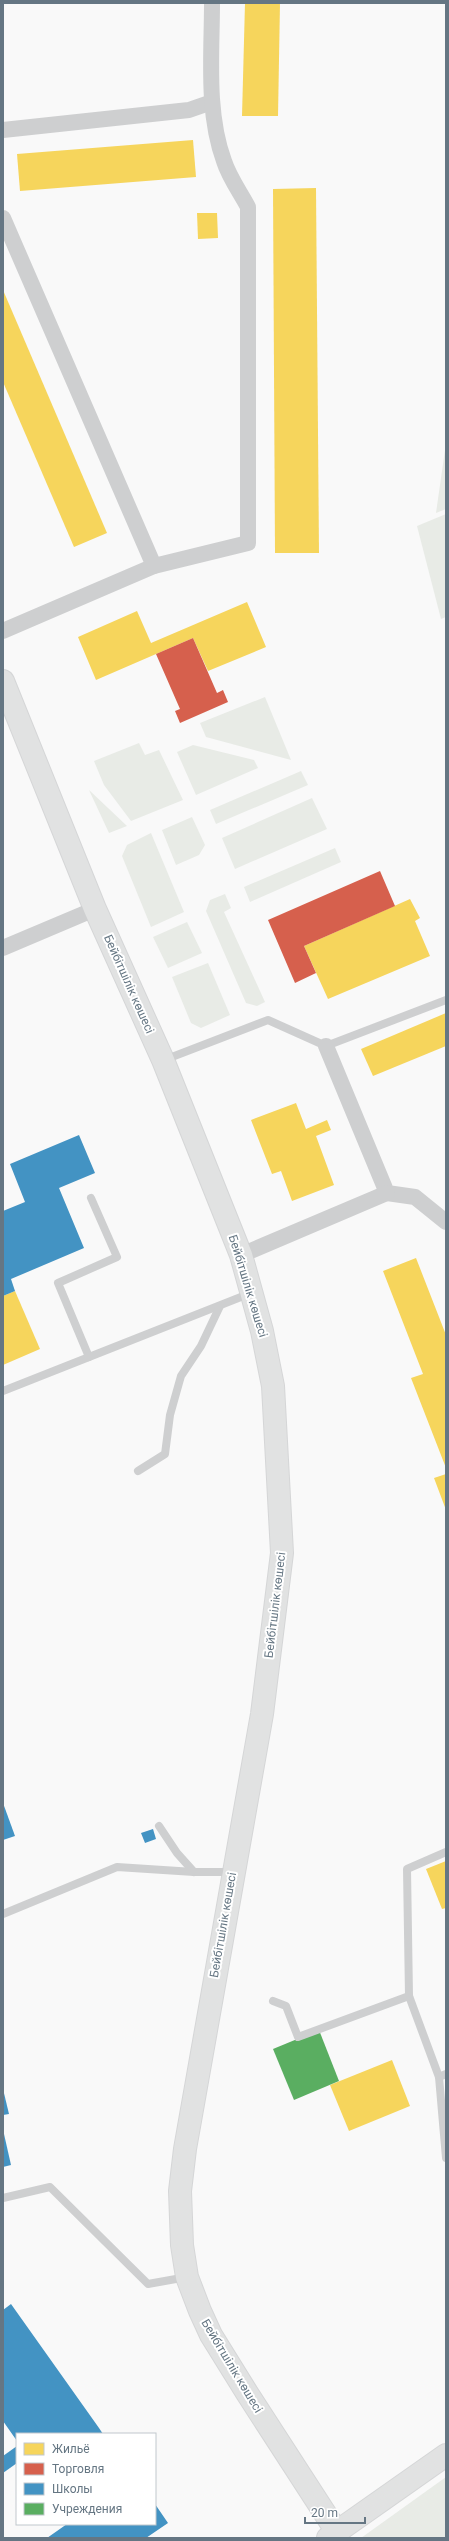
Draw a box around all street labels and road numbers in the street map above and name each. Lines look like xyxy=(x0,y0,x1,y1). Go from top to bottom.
street label: Бейбітшілік көшесі xyxy=(101,932,157,1036)
street label: Бейбітшілік көшесі xyxy=(226,1233,270,1339)
street label: Бейбітшілік көшесі xyxy=(262,1551,288,1659)
street label: Бейбітшілік көшесі xyxy=(207,1871,239,1979)
street label: Бейбітшілік көшесі xyxy=(199,2317,265,2415)

